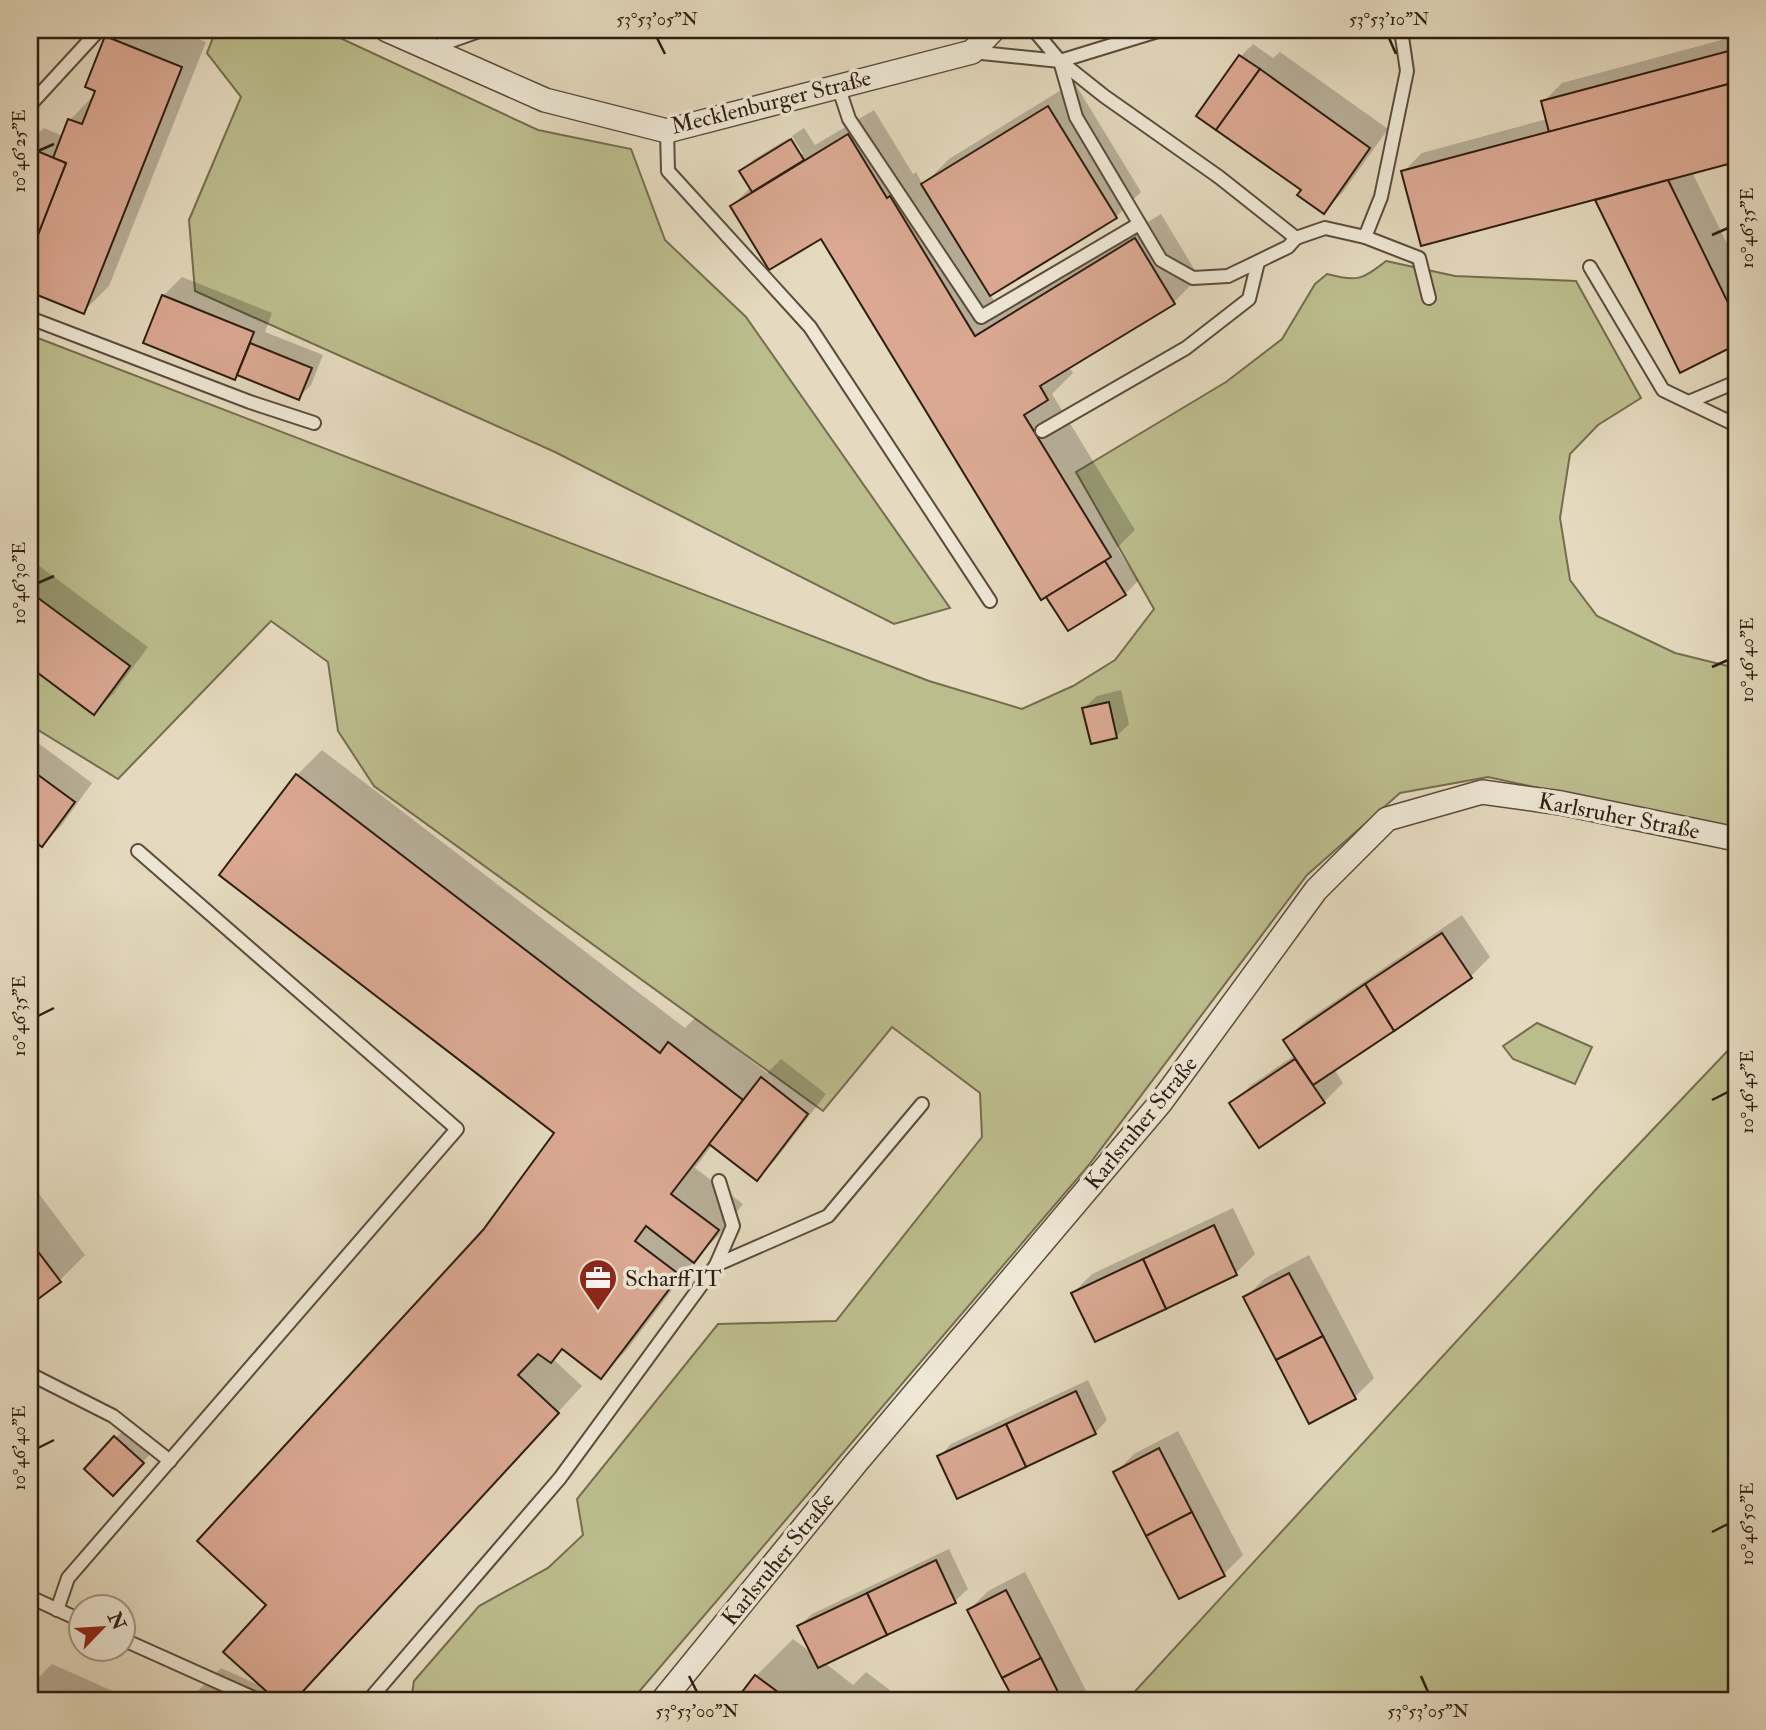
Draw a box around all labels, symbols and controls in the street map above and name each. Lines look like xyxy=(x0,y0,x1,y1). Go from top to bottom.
text: 53°53'05"N xyxy=(616,8,698,31)
text: 53°53'10"N xyxy=(1349,8,1429,31)
street label: Mecklenburger Straße xyxy=(668,63,874,141)
text: 10°46'25"E xyxy=(8,109,31,193)
text: 10°46'35"E xyxy=(1736,188,1759,268)
text: 10°46'30"E xyxy=(8,542,31,624)
text: 10°46'40"E xyxy=(1736,617,1759,703)
street label: Karlsruher Straße xyxy=(1536,786,1702,846)
text: 10°46'35"E xyxy=(8,976,31,1056)
street label: Karlsruher Straße xyxy=(1078,1050,1204,1196)
text: 10°46'45"E xyxy=(1736,1050,1759,1134)
office icon: Scharff IT xyxy=(577,1257,619,1312)
place label: Scharff IT xyxy=(625,1264,722,1293)
text: 10°46'40"E xyxy=(8,1405,31,1491)
text: 10°46'50"E xyxy=(1736,1482,1759,1566)
street label: Karlsruher Straße xyxy=(715,1486,841,1632)
north arrow xyxy=(66,1594,136,1664)
text: N xyxy=(102,1608,131,1635)
text: 53°53'00"N xyxy=(655,1700,739,1723)
text: 53°53'05"N xyxy=(1387,1700,1469,1723)

